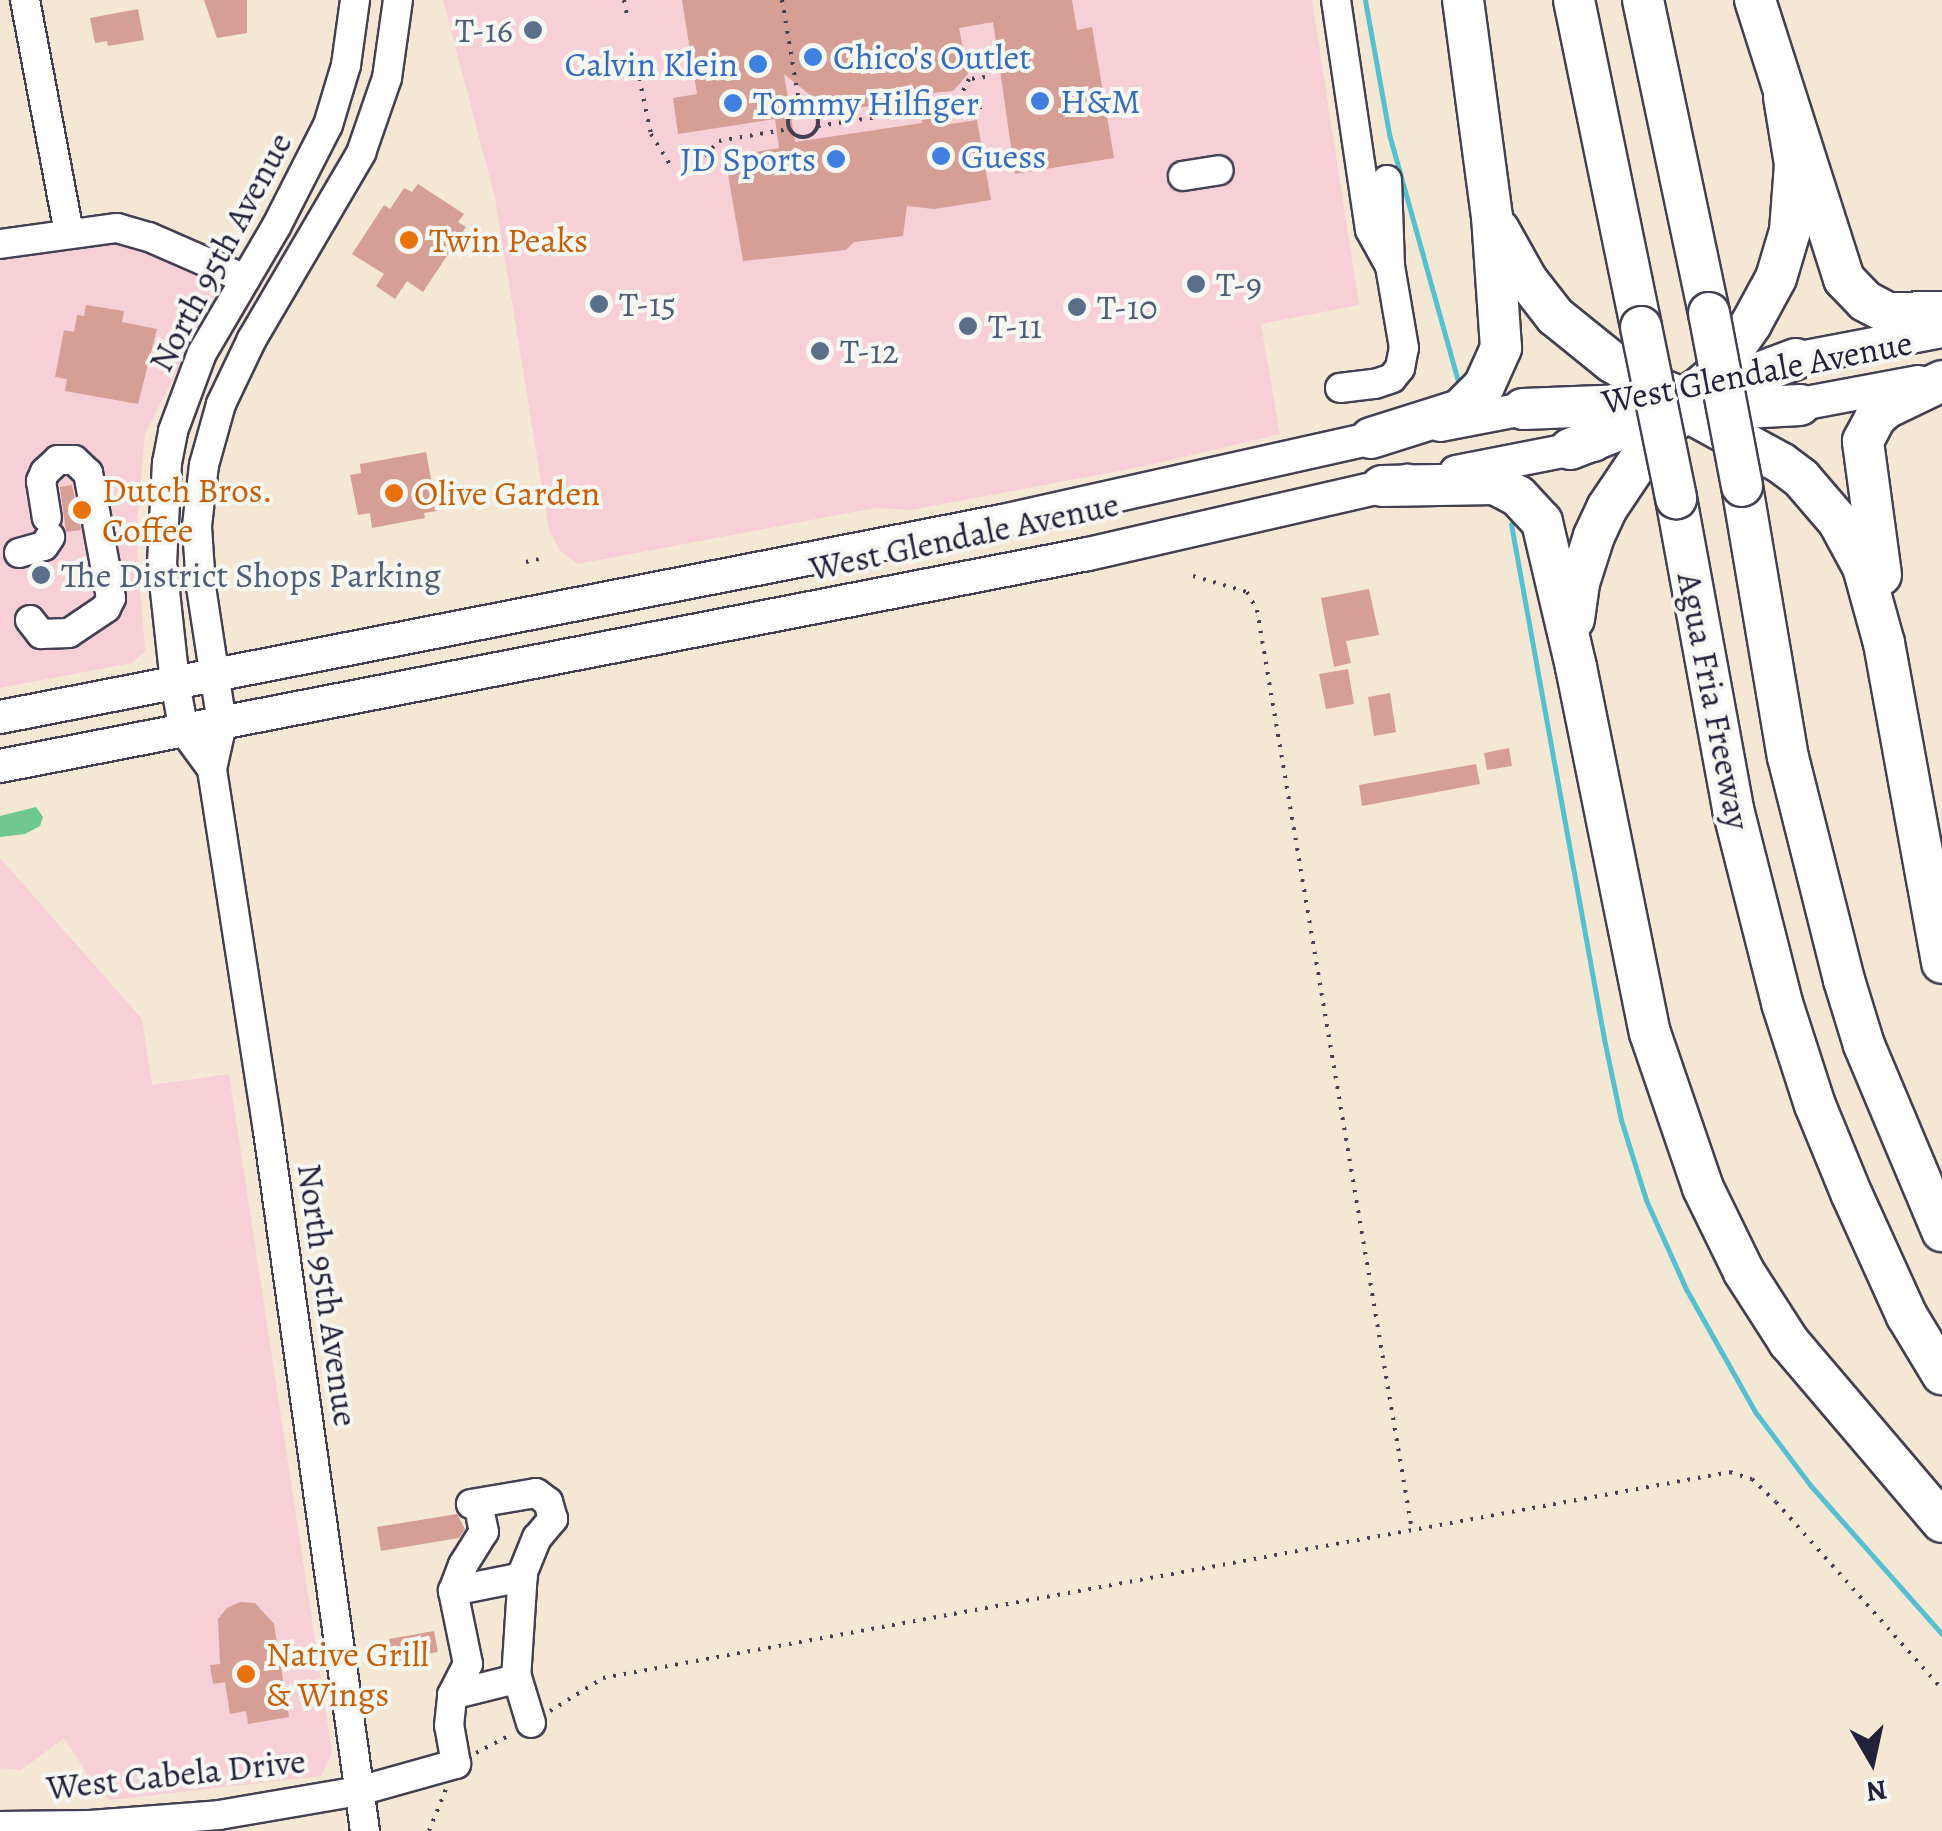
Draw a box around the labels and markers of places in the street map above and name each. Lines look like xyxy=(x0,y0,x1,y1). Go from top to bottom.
place label: T-16 xyxy=(455,9,513,51)
marker: T-16 xyxy=(522,19,544,41)
place label: Chico's Outlet xyxy=(833,36,1031,78)
place label: Calvin Klein xyxy=(564,43,738,85)
marker: Chico's Outlet xyxy=(802,46,824,68)
marker: Calvin Klein xyxy=(747,53,769,75)
place label: H&M xyxy=(1060,80,1141,122)
place label: Tommy Hilfiger xyxy=(753,82,979,124)
marker: H&M xyxy=(1029,90,1051,112)
marker: Tommy Hilfiger xyxy=(722,92,744,114)
place label: Guess xyxy=(961,135,1046,177)
place label: JD Sports xyxy=(680,138,816,180)
marker: Guess xyxy=(930,145,952,167)
marker: JD Sports xyxy=(825,148,847,170)
place label: Twin Peaks xyxy=(429,219,588,261)
marker: Twin Peaks xyxy=(398,229,420,251)
place label: T-9 xyxy=(1216,263,1262,305)
marker: T-9 xyxy=(1185,273,1207,295)
place label: T-15 xyxy=(619,283,676,325)
place label: T-10 xyxy=(1097,286,1158,328)
marker: T-15 xyxy=(588,293,610,315)
marker: T-10 xyxy=(1066,296,1088,318)
place label: T-11 xyxy=(988,305,1042,347)
marker: T-11 xyxy=(957,315,979,337)
place label: T-12 xyxy=(840,330,899,372)
marker: T-12 xyxy=(809,340,831,362)
place label: Dutch Bros. Coffee xyxy=(102,469,273,551)
place label: Olive Garden xyxy=(414,472,600,514)
marker: Olive Garden xyxy=(383,482,405,504)
marker: Dutch Bros. Coffee xyxy=(71,499,93,521)
place label: The District Shops Parking xyxy=(61,554,441,596)
marker: The District Shops Parking xyxy=(30,564,52,586)
place label: Native Grill & Wings xyxy=(266,1633,429,1715)
marker: Native Grill & Wings xyxy=(235,1663,257,1685)

